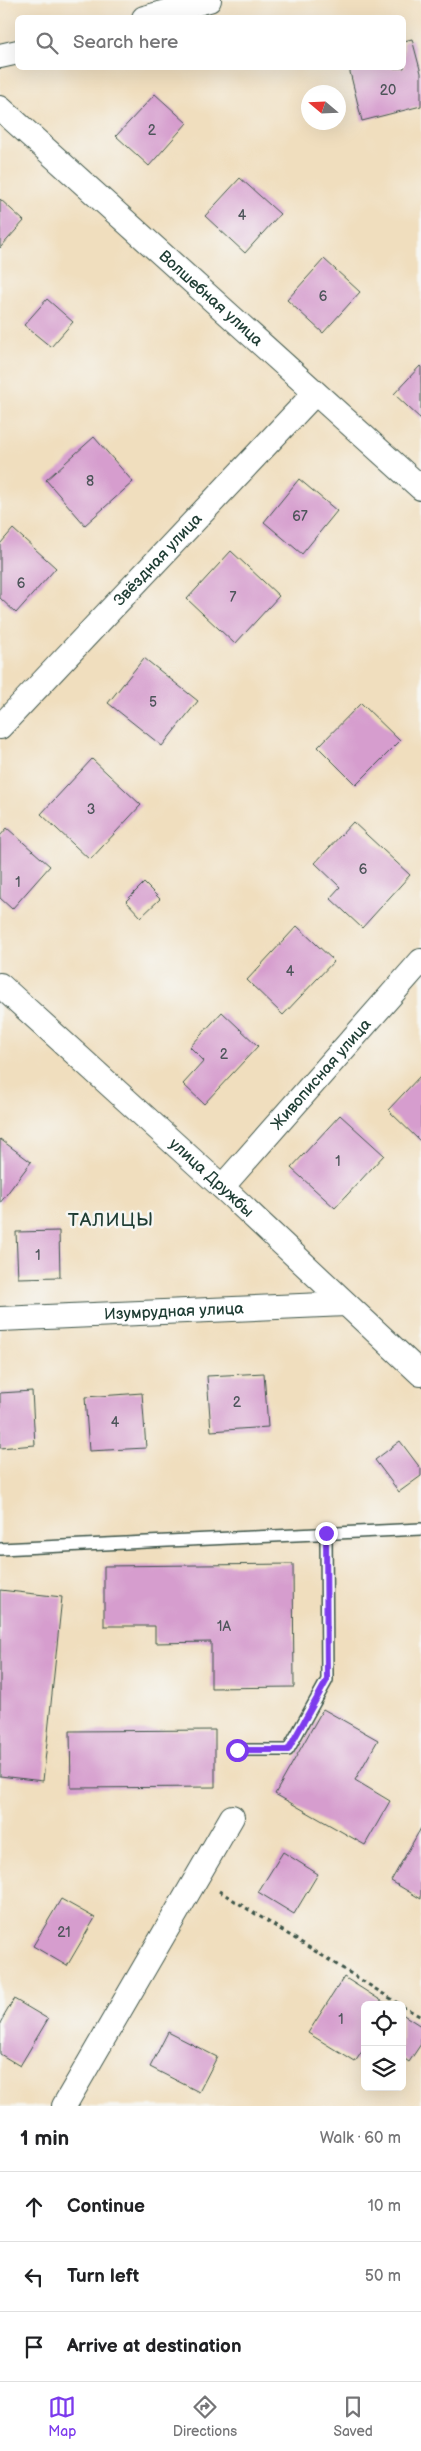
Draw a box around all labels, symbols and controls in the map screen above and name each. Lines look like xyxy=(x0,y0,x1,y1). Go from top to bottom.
search box xyxy=(15,15,406,70)
icon: search xyxy=(33,29,61,57)
text: Search here xyxy=(73,31,178,54)
house number: 20 xyxy=(380,82,396,99)
north arrow xyxy=(301,85,346,130)
house number: 2 xyxy=(148,122,157,139)
house number: 4 xyxy=(238,207,247,224)
street label: Волшебная улица xyxy=(155,246,267,350)
house number: 6 xyxy=(319,288,328,305)
house number: 8 xyxy=(86,473,94,490)
house number: 67 xyxy=(292,508,308,525)
street label: Звёздная улица xyxy=(110,509,206,610)
house number: 6 xyxy=(17,575,26,592)
house number: 7 xyxy=(230,589,237,606)
house number: 5 xyxy=(149,694,157,711)
house number: 3 xyxy=(87,801,95,818)
house number: 6 xyxy=(359,861,368,878)
house number: 1 xyxy=(15,874,21,891)
house number: 4 xyxy=(286,963,295,980)
street label: Живописная улица xyxy=(267,1015,375,1134)
house number: 2 xyxy=(220,1046,229,1063)
street label: улица Дружбы xyxy=(165,1134,257,1221)
house number: 1 xyxy=(335,1153,341,1170)
district label: ТАЛИЦЫ xyxy=(68,1209,154,1232)
house number: 1 xyxy=(35,1247,41,1264)
street label: Изумрудная улица xyxy=(104,1299,245,1324)
house number: 2 xyxy=(233,1394,242,1411)
house number: 4 xyxy=(111,1414,120,1431)
route end xyxy=(315,1522,338,1545)
house number: 1А xyxy=(217,1618,231,1635)
route start xyxy=(226,1739,249,1762)
house number: 21 xyxy=(57,1924,71,1941)
map controls xyxy=(361,2001,406,2091)
button: locate xyxy=(361,2001,406,2046)
house number: 1 xyxy=(338,2011,344,2028)
button: layers xyxy=(361,2046,406,2091)
text: 1 min xyxy=(20,2126,69,2151)
text: Walk · 60 m xyxy=(320,2129,401,2148)
icon: ahead xyxy=(20,2193,48,2221)
text: Continue xyxy=(67,2195,145,2218)
text: 10 m xyxy=(368,2197,401,2216)
icon: left xyxy=(20,2263,48,2291)
text: Turn left xyxy=(67,2265,139,2288)
text: 50 m xyxy=(365,2267,401,2286)
icon: arrive xyxy=(20,2333,48,2361)
text: Arrive at destination xyxy=(67,2335,242,2358)
tab: Map xyxy=(48,2393,76,2440)
tab: Directions xyxy=(173,2393,237,2440)
tab: Saved xyxy=(333,2393,373,2440)

